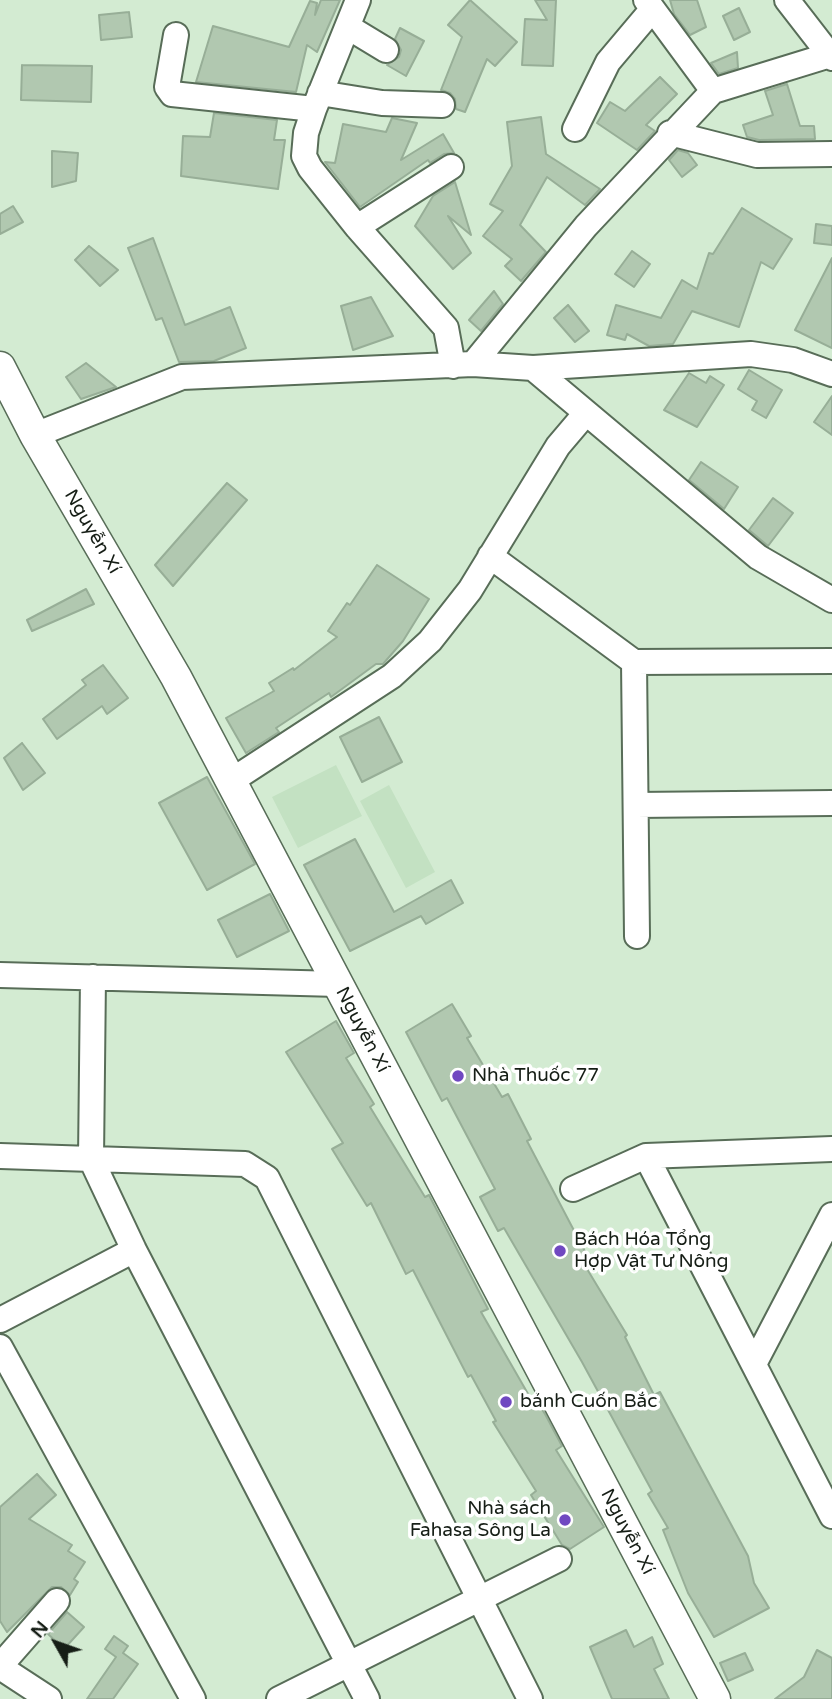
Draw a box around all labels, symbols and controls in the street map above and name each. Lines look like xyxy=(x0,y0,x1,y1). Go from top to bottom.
street label: Nguyễn Xí xyxy=(59,486,125,578)
street label: Nguyễn Xí xyxy=(330,983,394,1077)
place label: Nhà Thuốc 77 xyxy=(472,1065,599,1087)
marker: Nhà Thuốc 77 xyxy=(450,1068,466,1084)
place label: Bách Hóa Tổng Hợp Vật Tư Nông xyxy=(574,1229,729,1273)
marker: Bách Hóa Tổng Hợp Vật Tư Nông xyxy=(552,1243,568,1259)
place label: bánh Cuốn Bắc xyxy=(520,1391,657,1413)
marker: bánh Cuốn Bắc xyxy=(498,1394,514,1410)
street label: Nguyễn Xí xyxy=(595,1485,659,1579)
place label: Nhà sách Fahasa Sông La xyxy=(410,1498,551,1542)
marker: Nhà sách Fahasa Sông La xyxy=(557,1512,573,1528)
north arrow xyxy=(21,1608,91,1678)
text: N xyxy=(27,1617,53,1642)

